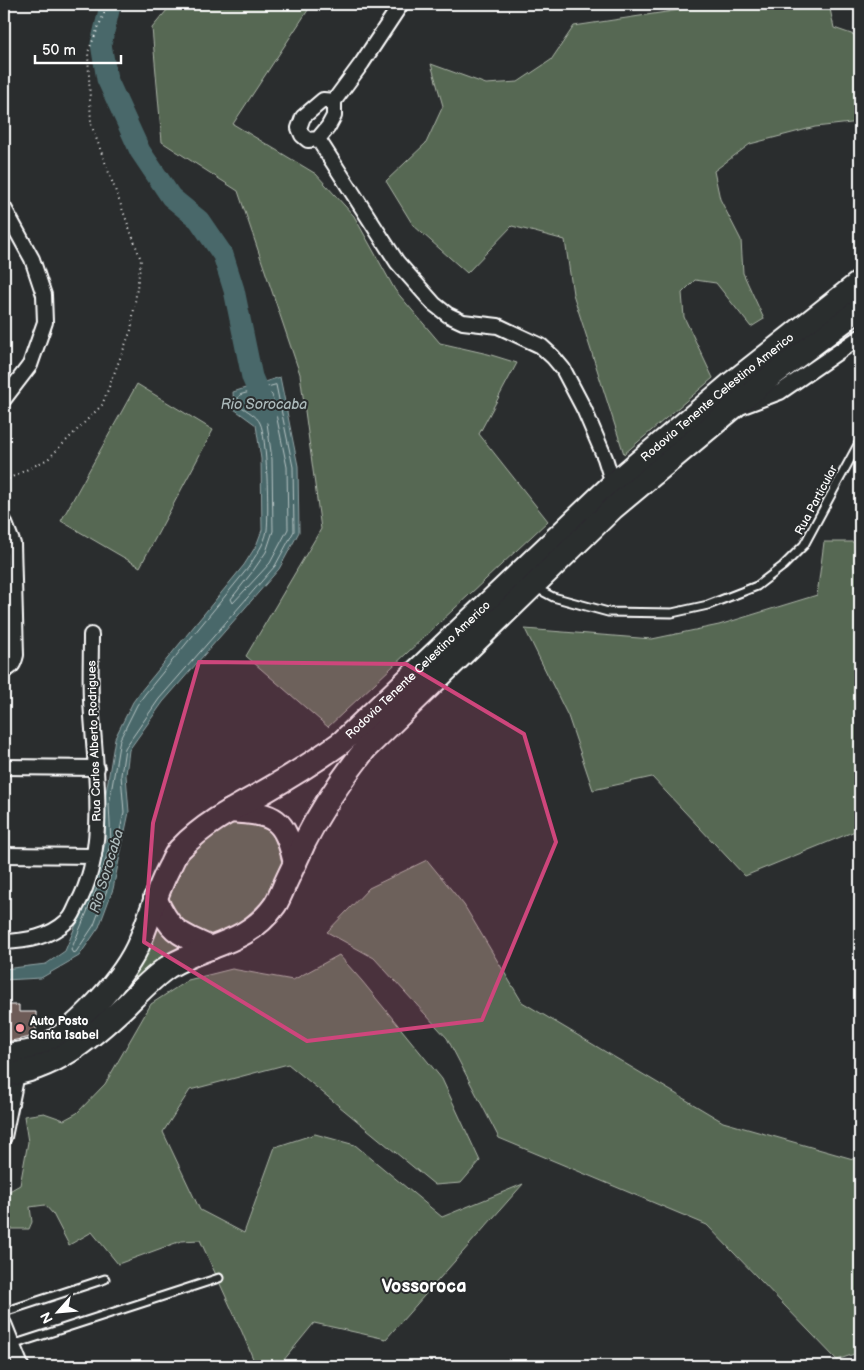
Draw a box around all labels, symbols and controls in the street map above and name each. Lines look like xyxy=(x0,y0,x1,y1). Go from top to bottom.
scale bar xyxy=(35,32,121,64)
text: 50 m xyxy=(42,41,76,60)
street label: Rodovia Tenente Celestino Americo xyxy=(638,330,797,465)
water label: Rio Sorocaba xyxy=(221,396,307,413)
street label: Rua Particular xyxy=(792,462,841,538)
street label: Rodovia Tenente Celestino Americo xyxy=(343,598,494,743)
street label: Rua Carlos Alberto Rodrigues xyxy=(84,660,105,822)
water label: Rio Sorocaba xyxy=(86,827,127,915)
place label: Auto Posto Santa Isabel xyxy=(29,1014,99,1043)
marker: Auto Posto Santa Isabel xyxy=(14,1022,26,1034)
district label: Vossoroca xyxy=(381,1276,467,1297)
north arrow xyxy=(32,1288,82,1338)
text: N xyxy=(37,1309,57,1326)

